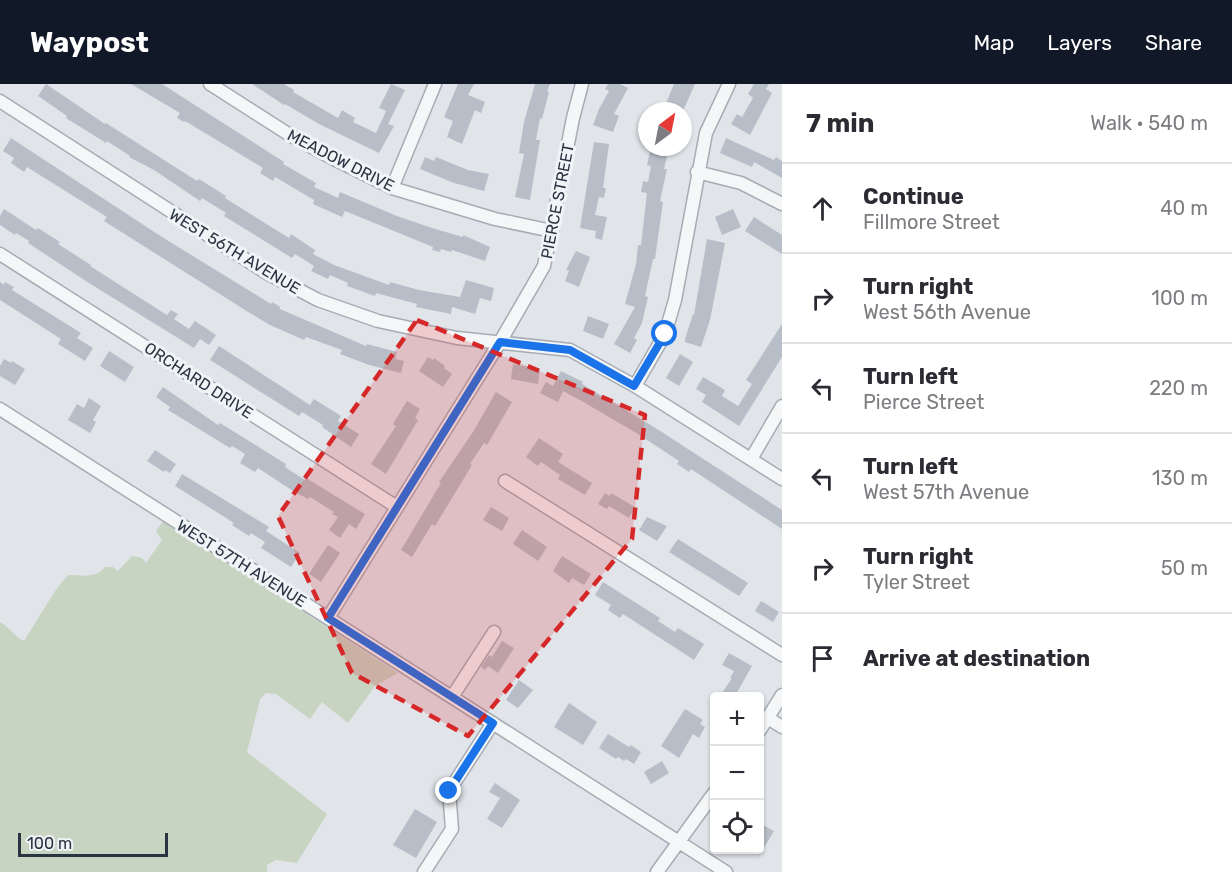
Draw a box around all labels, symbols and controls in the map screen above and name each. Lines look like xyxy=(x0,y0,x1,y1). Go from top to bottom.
text: Waypost xyxy=(30,26,149,59)
text: Map xyxy=(973,30,1014,55)
text: Layers xyxy=(1047,30,1112,55)
text: Share xyxy=(1145,30,1202,55)
north arrow xyxy=(638,102,692,156)
text: 7 min xyxy=(806,108,874,139)
text: Walk · 540 m xyxy=(1090,111,1208,135)
street label: MEADOW DRIVE xyxy=(284,125,397,196)
street label: PIERCE STREET xyxy=(537,142,578,260)
text: Continue xyxy=(863,183,964,210)
icon: ahead xyxy=(806,192,839,225)
text: 40 m xyxy=(1160,196,1208,220)
street label: WEST 56TH AVENUE xyxy=(166,205,304,298)
text: Fillmore Street xyxy=(863,210,1000,234)
text: Turn right xyxy=(863,273,973,300)
icon: right xyxy=(806,282,839,315)
text: 100 m xyxy=(1151,286,1208,310)
text: West 56th Avenue xyxy=(863,300,1031,324)
route start xyxy=(651,320,677,346)
street label: ORCHARD DRIVE xyxy=(141,338,257,423)
text: Turn left xyxy=(863,363,958,390)
icon: left xyxy=(806,372,839,405)
text: 220 m xyxy=(1149,376,1208,400)
text: Pierce Street xyxy=(863,390,984,414)
text: Turn left xyxy=(863,453,958,480)
icon: left xyxy=(806,462,839,495)
text: 130 m xyxy=(1152,466,1208,490)
text: West 57th Avenue xyxy=(863,480,1029,504)
street label: WEST 57TH AVENUE xyxy=(173,516,310,611)
text: Turn right xyxy=(863,543,973,570)
icon: right xyxy=(806,552,839,585)
text: 50 m xyxy=(1161,556,1208,580)
text: Tyler Street xyxy=(863,570,970,594)
icon: arrive xyxy=(806,642,839,675)
text: Arrive at destination xyxy=(863,645,1090,672)
map controls xyxy=(710,692,764,854)
button: + xyxy=(710,692,764,746)
button: − xyxy=(710,746,764,800)
route end xyxy=(435,777,461,803)
button: locate xyxy=(710,800,764,854)
scale bar xyxy=(18,830,168,858)
text: 100 m xyxy=(27,834,72,853)

